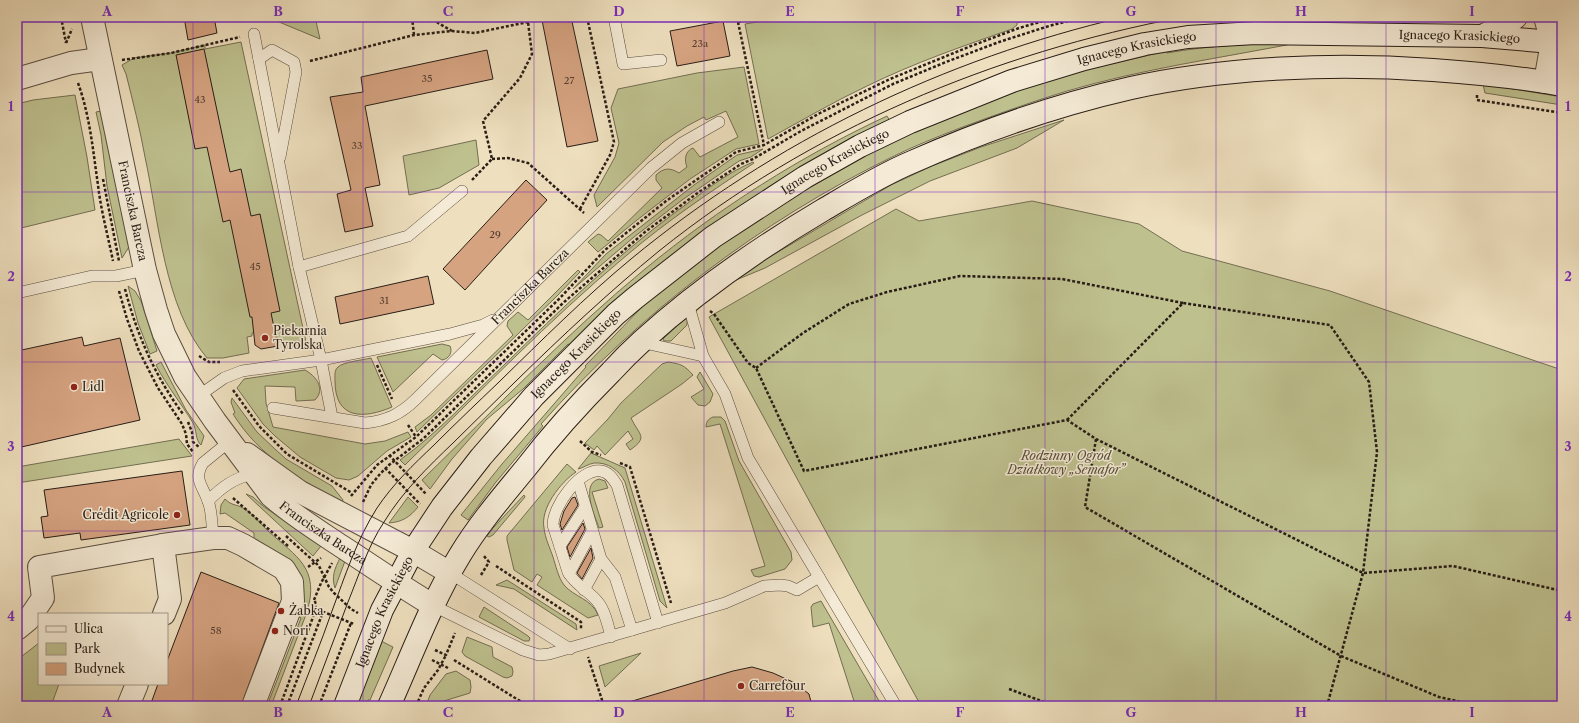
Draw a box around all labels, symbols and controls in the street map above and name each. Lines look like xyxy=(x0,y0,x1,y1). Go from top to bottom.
text: A xyxy=(101,3,113,19)
text: B xyxy=(273,3,283,19)
text: C xyxy=(443,3,453,19)
text: D xyxy=(613,3,625,19)
text: E xyxy=(785,3,795,19)
text: F xyxy=(956,3,965,19)
text: G xyxy=(1125,3,1137,19)
text: H xyxy=(1295,3,1307,19)
text: I xyxy=(1469,3,1475,19)
street label: Ignacego Krasickiego xyxy=(1399,27,1521,46)
street label: Ignacego Krasickiego xyxy=(1075,29,1197,68)
house number: 23a xyxy=(692,37,709,50)
house number: 35 xyxy=(422,72,432,85)
house number: 27 xyxy=(564,74,574,87)
house number: 43 xyxy=(194,93,206,106)
text: 1 xyxy=(8,98,14,114)
text: 1 xyxy=(1565,98,1571,114)
street label: Ignacego Krasickiego xyxy=(778,125,891,197)
house number: 33 xyxy=(351,139,363,152)
street label: Franciszka Barcza xyxy=(115,159,151,263)
house number: 29 xyxy=(489,228,501,241)
street label: Franciszka Barcza xyxy=(488,245,572,328)
house number: 45 xyxy=(249,260,261,273)
text: 2 xyxy=(7,268,15,284)
text: 2 xyxy=(1564,268,1572,284)
house number: 31 xyxy=(379,294,390,307)
street label: Ignacego Krasickiego xyxy=(528,305,624,402)
place label: Piekarnia Tyrolska xyxy=(273,323,328,352)
marker: Piekarnia Tyrolska xyxy=(260,333,270,343)
place label: Lidl xyxy=(82,379,105,394)
marker: Lidl xyxy=(69,382,79,392)
text: 3 xyxy=(7,438,15,454)
text: 3 xyxy=(1564,438,1572,454)
park label: Rodzinny Ogród Działkowy „Semafor” xyxy=(1006,448,1127,477)
street label: Franciszka Barcza xyxy=(277,498,370,568)
place label: Crédit Agricole xyxy=(82,507,169,522)
marker: Crédit Agricole xyxy=(172,510,182,520)
street label: Ignacego Krasickiego xyxy=(352,553,416,670)
place label: Żabka xyxy=(289,602,324,618)
marker: Żabka xyxy=(276,606,286,616)
text: 4 xyxy=(7,608,15,624)
text: 4 xyxy=(1564,608,1572,624)
legend xyxy=(38,613,168,685)
text: Ulica xyxy=(74,621,104,636)
place label: Nori xyxy=(283,623,309,638)
house number: 58 xyxy=(210,624,222,637)
marker: Nori xyxy=(270,626,280,636)
text: Park xyxy=(74,641,101,656)
text: Budynek xyxy=(74,661,126,676)
place label: Carrefour xyxy=(749,678,805,693)
marker: Carrefour xyxy=(736,681,746,691)
text: A xyxy=(101,704,113,720)
text: B xyxy=(273,704,283,720)
text: C xyxy=(443,704,453,720)
text: D xyxy=(613,704,625,720)
text: E xyxy=(785,704,795,720)
text: F xyxy=(956,704,965,720)
text: G xyxy=(1125,704,1137,720)
text: H xyxy=(1295,704,1307,720)
text: I xyxy=(1469,704,1475,720)

